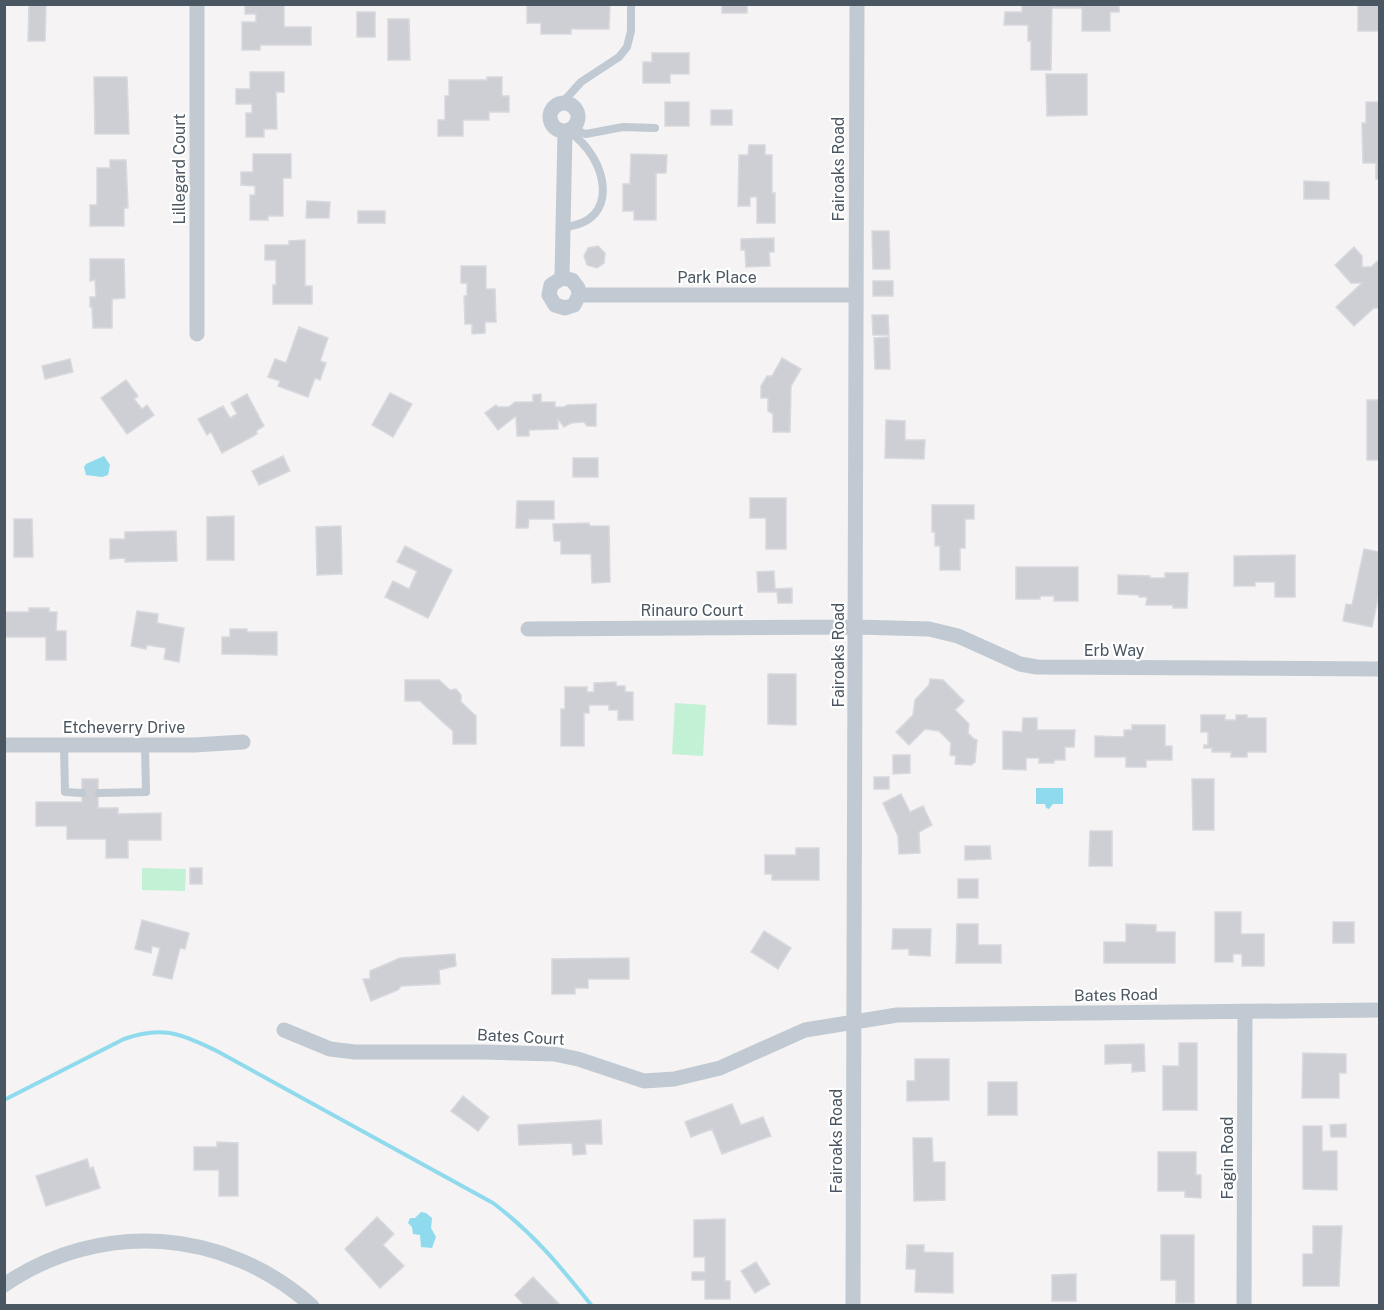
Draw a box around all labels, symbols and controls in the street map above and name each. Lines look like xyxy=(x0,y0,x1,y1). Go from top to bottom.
street label: Lillegard Court xyxy=(170,113,189,225)
street label: Fairoaks Road xyxy=(829,117,848,221)
street label: Park Place xyxy=(677,268,757,287)
street label: Rinauro Court xyxy=(641,601,743,620)
street label: Fairoaks Road xyxy=(829,603,848,707)
street label: Erb Way xyxy=(1084,641,1145,660)
street label: Etcheverry Drive xyxy=(63,718,185,737)
street label: Bates Road xyxy=(1074,985,1158,1005)
street label: Bates Court xyxy=(477,1025,565,1049)
street label: Fairoaks Road xyxy=(827,1089,846,1193)
street label: Fagin Road xyxy=(1218,1116,1237,1200)

